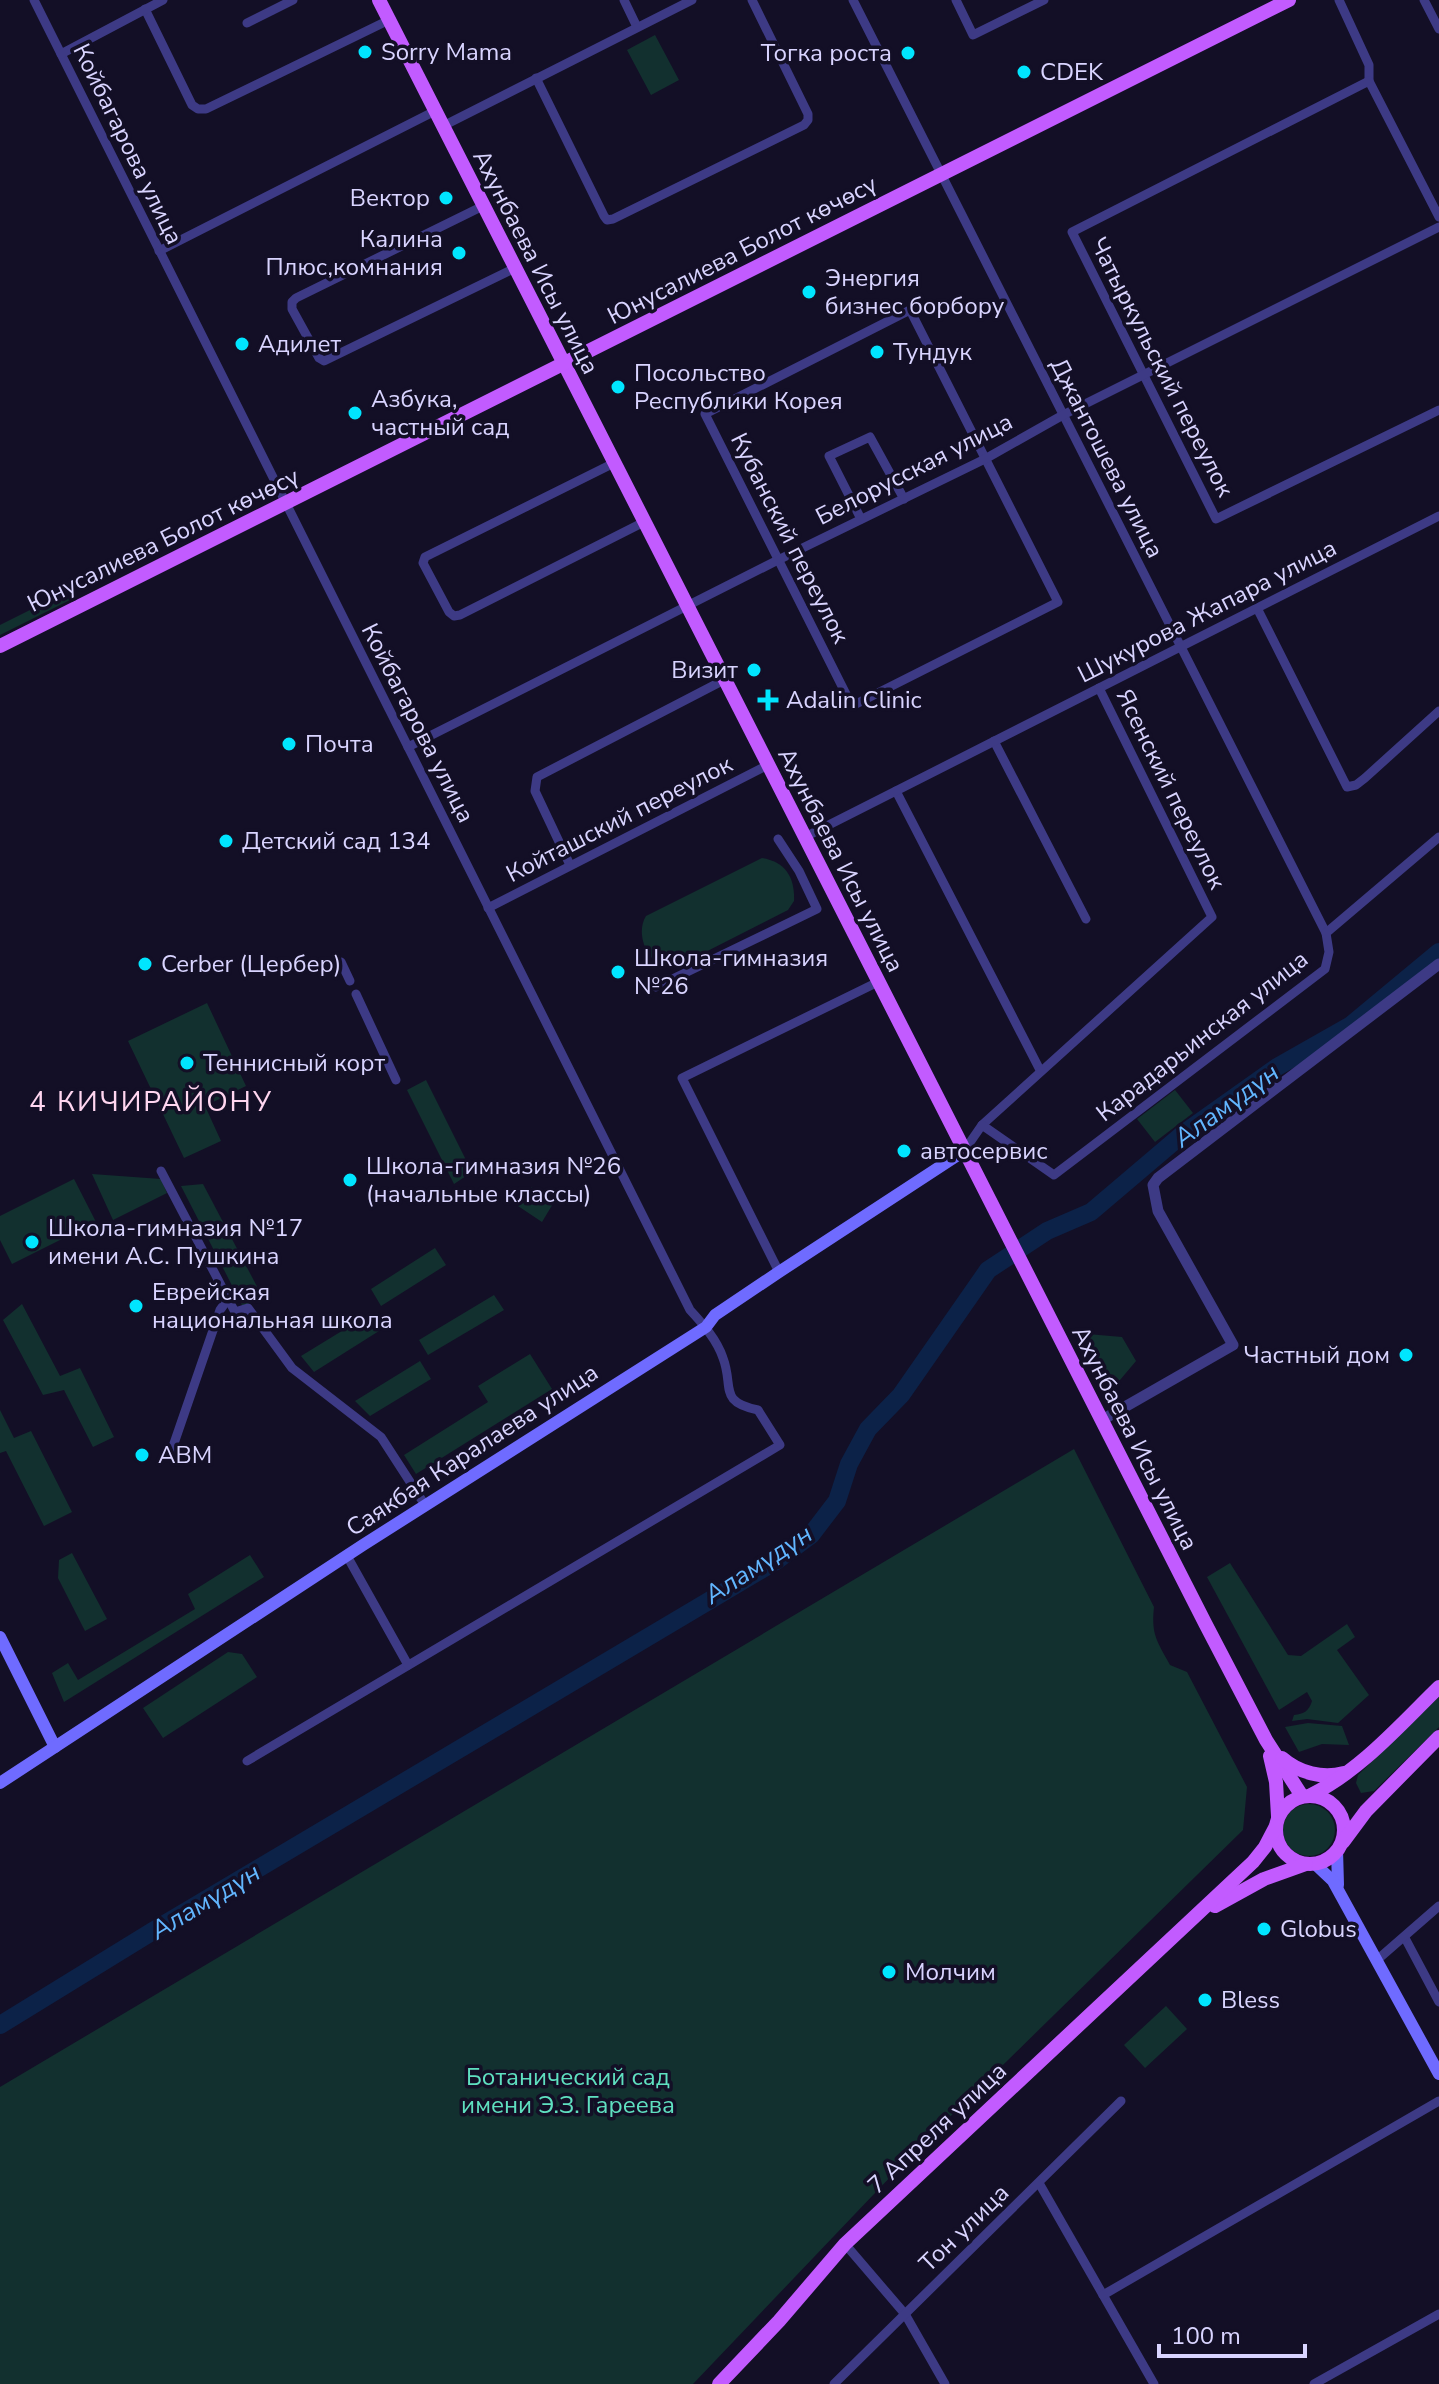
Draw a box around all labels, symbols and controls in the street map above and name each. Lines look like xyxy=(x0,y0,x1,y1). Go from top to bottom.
place label: Sorry Mama xyxy=(381,36,512,68)
place label: Тогка роста xyxy=(761,37,892,69)
street label: Койбагарова улица xyxy=(65,38,191,250)
marker: Sorry Mama xyxy=(356,43,374,61)
marker: Тогка роста xyxy=(899,44,917,62)
place label: CDEK xyxy=(1040,56,1104,88)
marker: CDEK xyxy=(1015,63,1033,81)
street label: Ахунбаева Исы улица xyxy=(465,144,607,380)
street label: Юнусалиева Болот көчөсү xyxy=(602,168,883,332)
place label: Вектор xyxy=(350,182,430,214)
marker: Вектор xyxy=(437,189,455,207)
place label: Калина Плюс,комнания xyxy=(265,223,443,283)
street label: Чатыркульский переулок xyxy=(1083,232,1242,502)
marker: Калина Плюс,комнания xyxy=(450,244,468,262)
place label: Энергия бизнес борбору xyxy=(825,262,1005,322)
marker: Энергия бизнес борбору xyxy=(800,283,818,301)
place label: Адилет xyxy=(258,328,342,360)
marker: Адилет xyxy=(233,335,251,353)
place label: Тундук xyxy=(893,336,972,368)
marker: Тундук xyxy=(868,343,886,361)
street label: Джантошева улица xyxy=(1043,353,1171,563)
place label: Посольство Республики Корея xyxy=(634,357,843,417)
marker: Посольство Республики Корея xyxy=(609,378,627,396)
place label: Азбука, частный сад xyxy=(371,383,509,443)
marker: Азбука, частный сад xyxy=(346,404,364,422)
street label: Белорусская улица xyxy=(810,405,1018,533)
street label: Кубанский переулок xyxy=(723,427,857,649)
street label: Юнусалиева Болот көчөсү xyxy=(22,460,305,620)
street label: Шукурова Жапара улица xyxy=(1072,532,1342,690)
street label: Койбагарова улица xyxy=(354,618,482,828)
place label: Визит xyxy=(671,654,738,686)
marker: Визит xyxy=(745,661,763,679)
place label: Adalin Clinic xyxy=(786,684,922,716)
street label: Ясенский переулок xyxy=(1109,684,1233,895)
marker: Adalin Clinic xyxy=(757,689,779,711)
place label: Почта xyxy=(305,728,374,760)
marker: Почта xyxy=(280,735,298,753)
street label: Ахунбаева Исы улица xyxy=(770,742,912,978)
street label: Койташский переулок xyxy=(500,748,738,890)
place label: Детский сад 134 xyxy=(242,825,430,857)
marker: Детский сад 134 xyxy=(217,832,235,850)
place label: Школа-гимназия №26 xyxy=(634,942,828,1002)
street label: Карадарьинская улица xyxy=(1089,943,1315,1129)
place label: Cerber (Цербер) xyxy=(161,948,341,980)
marker: Cerber (Цербер) xyxy=(136,955,154,973)
marker: Школа-гимназия №26 xyxy=(609,963,627,981)
place label: Теннисный корт xyxy=(203,1047,385,1079)
marker: Теннисный корт xyxy=(178,1054,196,1072)
water label: Аламүдүн xyxy=(1166,1055,1286,1156)
district label: 4 КИЧИРАЙОНУ xyxy=(29,1083,273,1121)
place label: автосервис xyxy=(920,1135,1048,1167)
marker: автосервис xyxy=(895,1142,913,1160)
place label: Школа-гимназия №26 (начальные классы) xyxy=(366,1150,621,1210)
marker: Школа-гимназия №26 (начальные классы) xyxy=(341,1171,359,1189)
place label: Школа-гимназия №17 имени А.С. Пушкина xyxy=(48,1212,303,1272)
marker: Школа-гимназия №17 имени А.С. Пушкина xyxy=(23,1233,41,1251)
place label: Еврейская национальная школа xyxy=(152,1276,393,1336)
marker: Еврейская национальная школа xyxy=(127,1297,145,1315)
street label: Ахунбаева Исы улица xyxy=(1064,1320,1206,1556)
place label: Частный дом xyxy=(1243,1339,1390,1371)
marker: Частный дом xyxy=(1397,1346,1415,1364)
street label: Саякбая Каралаева улица xyxy=(340,1356,604,1544)
place label: ABM xyxy=(158,1439,212,1471)
marker: ABM xyxy=(133,1446,151,1464)
water label: Аламүдүн xyxy=(697,1516,819,1613)
water label: Аламүдүн xyxy=(143,1855,267,1948)
place label: Globus xyxy=(1280,1913,1357,1945)
marker: Globus xyxy=(1255,1920,1273,1938)
place label: Молчим xyxy=(905,1956,996,1988)
marker: Молчим xyxy=(880,1963,898,1981)
place label: Bless xyxy=(1221,1984,1280,2016)
marker: Bless xyxy=(1196,1991,1214,2009)
street label: 7 Апреля улица xyxy=(861,2055,1013,2201)
park label: Ботанический сад имени Э.З. Гареева xyxy=(461,2061,675,2121)
street label: Тон улица xyxy=(912,2177,1016,2279)
scale bar xyxy=(1159,2308,1305,2358)
text: 100 m xyxy=(1171,2320,1241,2352)

